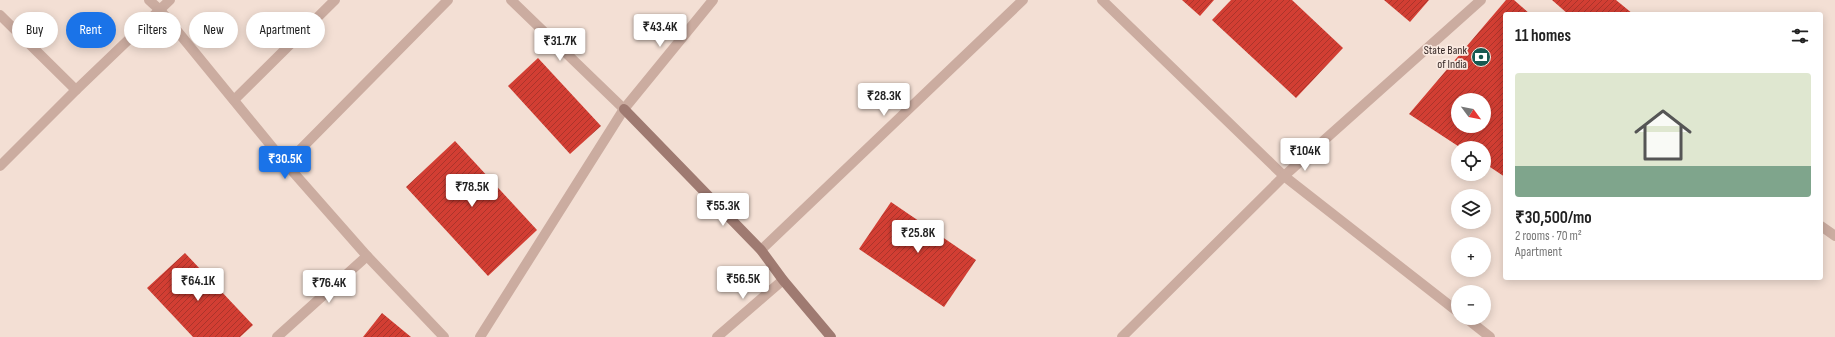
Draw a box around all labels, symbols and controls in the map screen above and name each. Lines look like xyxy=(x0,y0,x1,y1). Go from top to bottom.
chip: Buy xyxy=(12,12,58,48)
chip: Rent xyxy=(66,12,116,48)
chip: Filters xyxy=(124,12,181,48)
chip: New xyxy=(189,12,238,48)
chip: Apartment xyxy=(246,12,325,48)
pin: ₹43.4K xyxy=(627,14,693,48)
text: ₹43.4K xyxy=(643,19,677,35)
icon: filters xyxy=(1789,25,1811,47)
text: 11 homes xyxy=(1515,26,1571,46)
pin: ₹31.7K xyxy=(527,28,593,62)
text: ₹31.7K xyxy=(543,33,577,49)
place label: State Bank of India xyxy=(1424,43,1467,72)
bank icon: State Bank of India xyxy=(1470,46,1492,68)
pin: ₹28.3K xyxy=(851,83,917,117)
text: ₹28.3K xyxy=(867,88,901,104)
north arrow xyxy=(1451,93,1491,133)
map controls xyxy=(1451,93,1491,325)
icon: home xyxy=(1627,99,1699,171)
pin: ₹104K xyxy=(1277,138,1333,172)
button: locate xyxy=(1451,141,1491,181)
text: ₹104K xyxy=(1289,143,1321,159)
pin: ₹30.5K xyxy=(252,146,318,180)
text: ₹30.5K xyxy=(268,151,302,167)
pin: ₹78.5K xyxy=(439,174,505,208)
text: ₹78.5K xyxy=(455,179,489,195)
button: layers xyxy=(1451,189,1491,229)
pin: ₹55.3K xyxy=(690,193,756,227)
text: ₹55.3K xyxy=(706,198,740,214)
text: ₹30,500/mo xyxy=(1515,208,1592,228)
pin: ₹25.8K xyxy=(885,220,951,254)
text: ₹25.8K xyxy=(901,225,935,241)
text: 2 rooms · 70 m² xyxy=(1515,228,1582,244)
button: + xyxy=(1451,237,1491,277)
text: Apartment xyxy=(1515,244,1562,260)
pin: ₹56.5K xyxy=(710,266,776,300)
pin: ₹64.1K xyxy=(165,268,231,302)
pin: ₹76.4K xyxy=(296,270,362,304)
text: ₹56.5K xyxy=(726,271,760,287)
text: ₹64.1K xyxy=(181,273,215,289)
text: ₹76.4K xyxy=(312,275,346,291)
button: − xyxy=(1451,285,1491,325)

